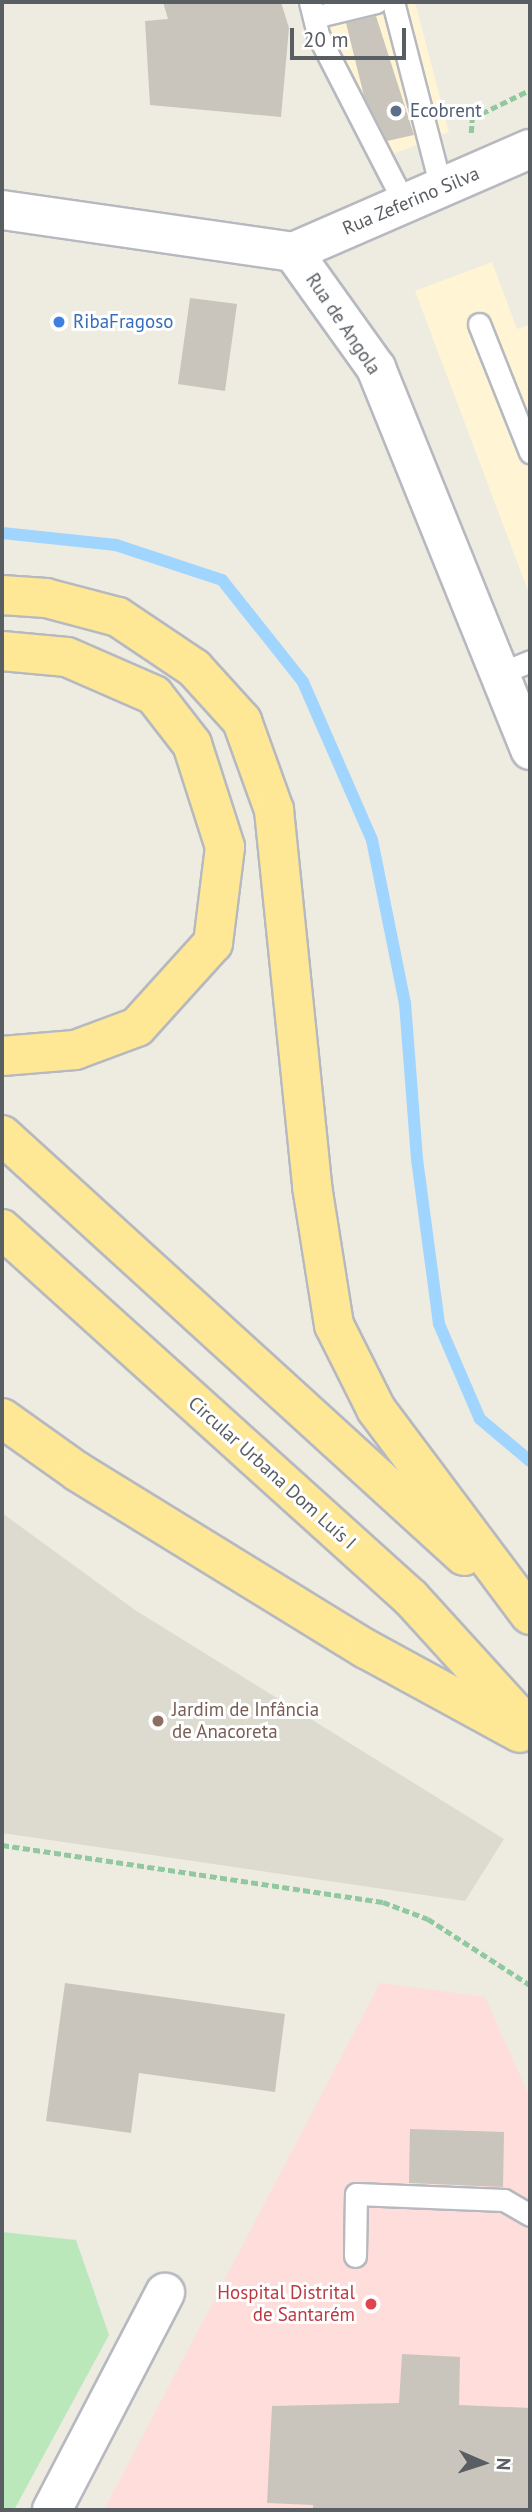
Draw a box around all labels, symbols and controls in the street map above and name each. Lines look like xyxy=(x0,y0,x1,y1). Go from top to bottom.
scale bar xyxy=(294,14,410,58)
text: 20 m xyxy=(303,26,349,53)
place label: Ecobrent xyxy=(410,100,482,122)
marker: Ecobrent xyxy=(388,103,404,119)
street label: Rua Zeferino Silva xyxy=(339,162,483,240)
street label: Rua de Angola xyxy=(301,269,385,379)
place label: RibaFragoso xyxy=(73,311,173,333)
marker: RibaFragoso xyxy=(51,314,67,330)
street label: Circular Urbana Dom Luís I xyxy=(184,1392,360,1554)
place label: Jardim de Infância de Anacoreta xyxy=(172,1699,319,1743)
marker: Jardim de Infância de Anacoreta xyxy=(150,1713,166,1729)
place label: Hospital Distrital de Santarém xyxy=(217,2282,355,2326)
marker: Hospital Distrital de Santarém xyxy=(361,2294,381,2314)
north arrow xyxy=(448,2428,518,2498)
text: N xyxy=(492,2457,516,2471)

